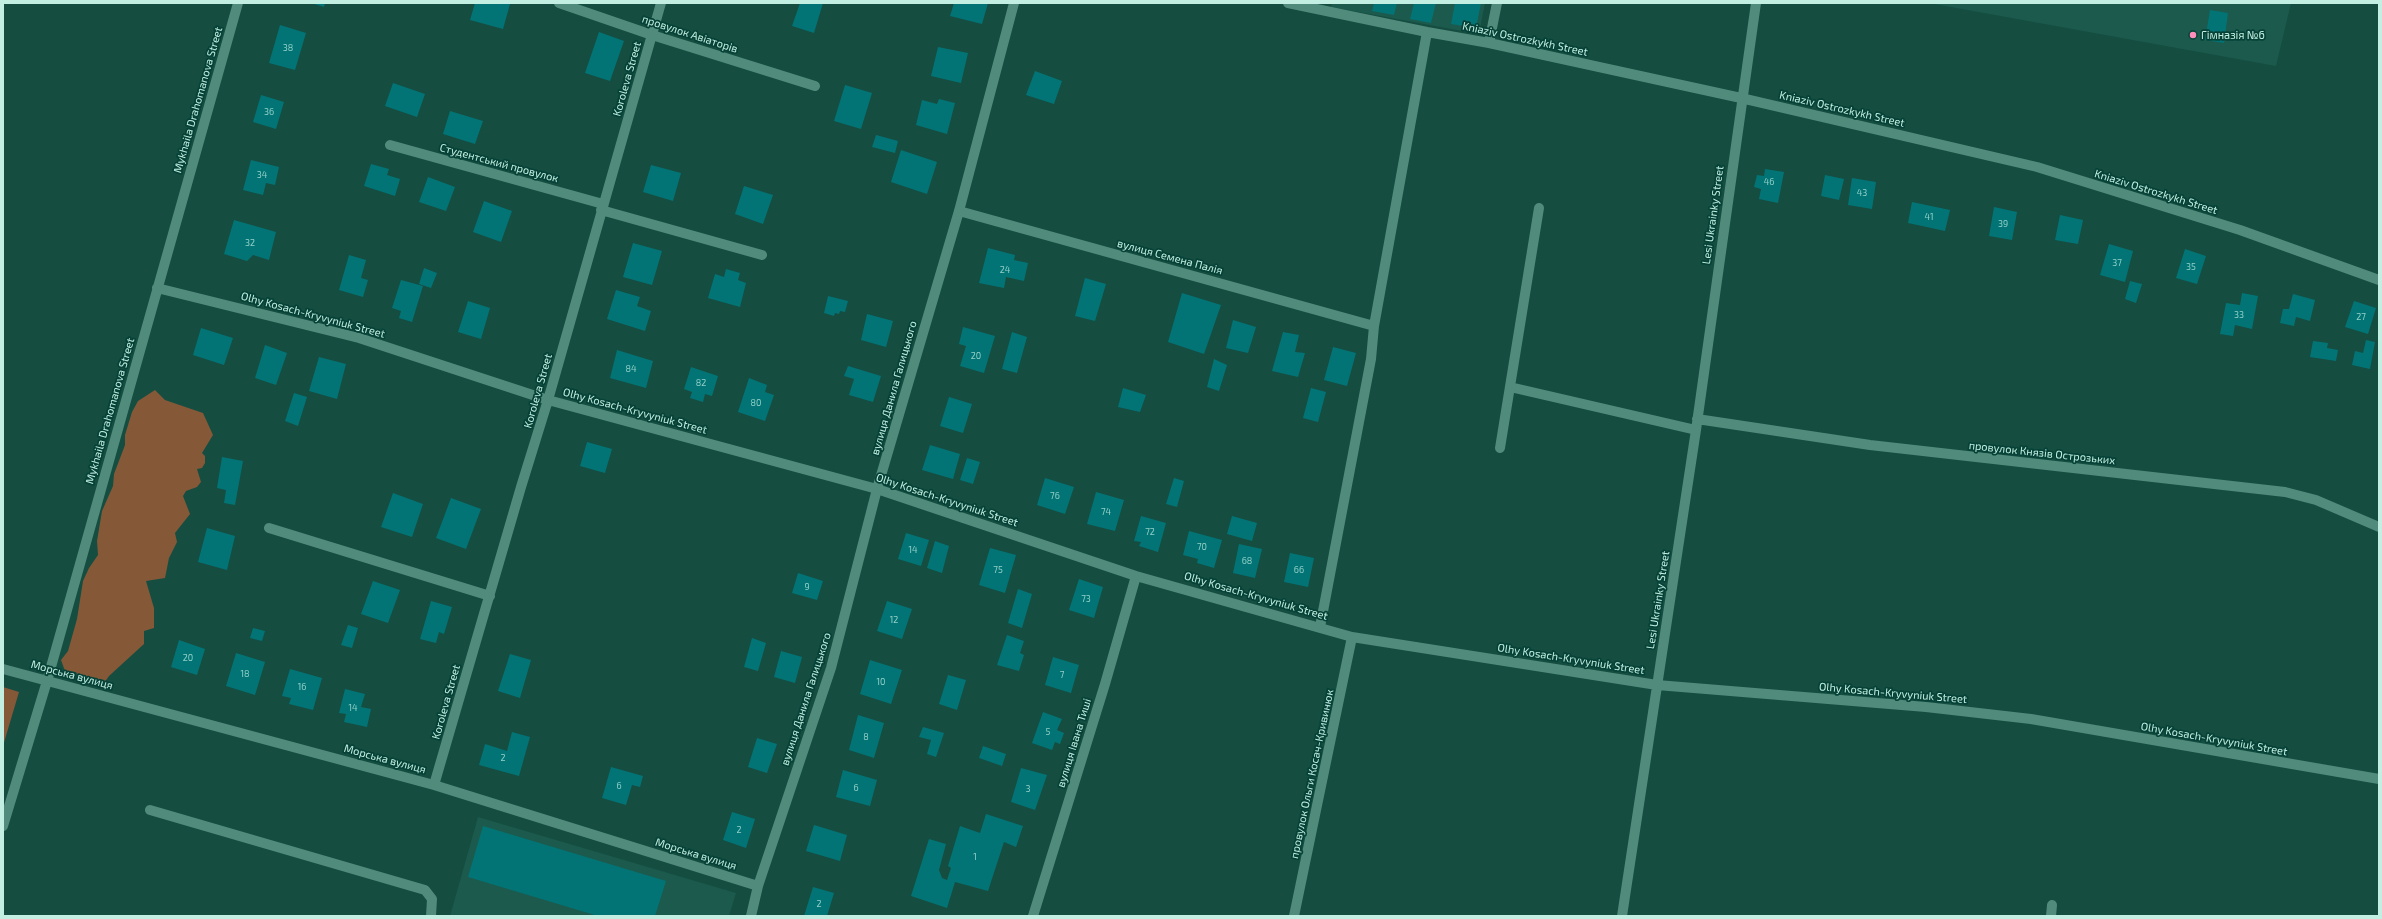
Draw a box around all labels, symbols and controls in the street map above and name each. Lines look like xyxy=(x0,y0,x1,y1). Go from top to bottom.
street label: провулок Авіаторів xyxy=(640,12,740,56)
street label: Kniaziv Ostrozkykh Street xyxy=(1461,19,1589,59)
street label: Mykhaila Drahomanova Street xyxy=(171,25,225,175)
place label: Гімназія №6 xyxy=(2201,28,2265,42)
marker: Гімназія №6 xyxy=(2188,30,2198,40)
street label: Koroleva Street xyxy=(610,40,644,118)
house number: 38 xyxy=(283,43,293,53)
street label: Kniaziv Ostrozkykh Street xyxy=(1778,88,1906,130)
house number: 36 xyxy=(264,107,274,117)
street label: Студентський провулок xyxy=(438,141,560,185)
street label: Lesi Ukrainky Street xyxy=(1700,165,1726,265)
street label: Kniaziv Ostrozkykh Street xyxy=(2093,167,2219,217)
house number: 34 xyxy=(257,170,267,180)
house number: 46 xyxy=(1764,177,1774,187)
house number: 43 xyxy=(1857,188,1867,198)
house number: 41 xyxy=(1924,212,1934,222)
house number: 39 xyxy=(1998,219,2008,229)
street label: вулиця Семена Палія xyxy=(1116,237,1224,277)
house number: 32 xyxy=(245,238,255,248)
house number: 37 xyxy=(2112,258,2122,268)
house number: 35 xyxy=(2186,262,2196,272)
house number: 24 xyxy=(1000,265,1010,275)
street label: Olhy Kosach-Kryvyniuk Street xyxy=(240,289,386,341)
house number: 33 xyxy=(2234,310,2244,320)
house number: 27 xyxy=(2356,312,2366,322)
street label: вулиця Данила Галицького xyxy=(868,319,920,457)
street label: Mykhaila Drahomanova Street xyxy=(83,336,137,486)
house number: 20 xyxy=(971,351,981,361)
street label: Koroleva Street xyxy=(521,352,555,430)
house number: 84 xyxy=(626,364,636,374)
house number: 82 xyxy=(696,378,706,388)
street label: Olhy Kosach-Kryvyniuk Street xyxy=(562,385,708,437)
house number: 80 xyxy=(751,398,761,408)
street label: провулок Князів Острозьких xyxy=(1968,439,2116,467)
street label: Olhy Kosach-Kryvyniuk Street xyxy=(874,471,1020,529)
house number: 76 xyxy=(1050,491,1060,501)
house number: 74 xyxy=(1101,507,1111,517)
house number: 72 xyxy=(1145,527,1155,537)
house number: 70 xyxy=(1197,542,1207,552)
house number: 14 xyxy=(908,545,918,555)
street label: Lesi Ukrainky Street xyxy=(1644,550,1672,650)
house number: 68 xyxy=(1242,556,1252,566)
house number: 75 xyxy=(993,565,1003,575)
house number: 66 xyxy=(1294,565,1304,575)
street label: Olhy Kosach-Kryvyniuk Street xyxy=(1183,569,1329,623)
house number: 9 xyxy=(804,582,810,592)
house number: 73 xyxy=(1081,594,1091,604)
house number: 12 xyxy=(890,615,898,625)
street label: вулиця Данила Галицького xyxy=(778,631,834,767)
street label: Olhy Kosach-Kryvyniuk Street xyxy=(1497,641,1645,677)
house number: 20 xyxy=(183,653,193,663)
street label: Морська вулиця xyxy=(29,658,115,692)
street label: Koroleva Street xyxy=(429,663,463,741)
house number: 18 xyxy=(240,669,250,679)
house number: 7 xyxy=(1060,670,1064,680)
house number: 10 xyxy=(876,677,886,687)
street label: Olhy Kosach-Kryvyniuk Street xyxy=(1818,680,1968,706)
house number: 16 xyxy=(298,682,306,692)
street label: провулок Ольги Косач-Кривинюк xyxy=(1288,688,1336,860)
street label: вулиця Івана Тиші xyxy=(1054,697,1094,789)
house number: 14 xyxy=(348,703,358,713)
street label: Olhy Kosach-Kryvyniuk Street xyxy=(2140,720,2288,758)
house number: 5 xyxy=(1046,727,1050,737)
house number: 8 xyxy=(863,732,869,742)
street label: Морська вулиця xyxy=(342,742,428,776)
house number: 2 xyxy=(500,753,506,763)
house number: 6 xyxy=(616,781,622,791)
house number: 6 xyxy=(853,783,859,793)
house number: 3 xyxy=(1025,784,1031,794)
house number: 2 xyxy=(736,825,742,835)
street label: Морська вулиця xyxy=(654,835,738,873)
house number: 1 xyxy=(973,852,977,862)
house number: 2 xyxy=(816,899,822,909)

